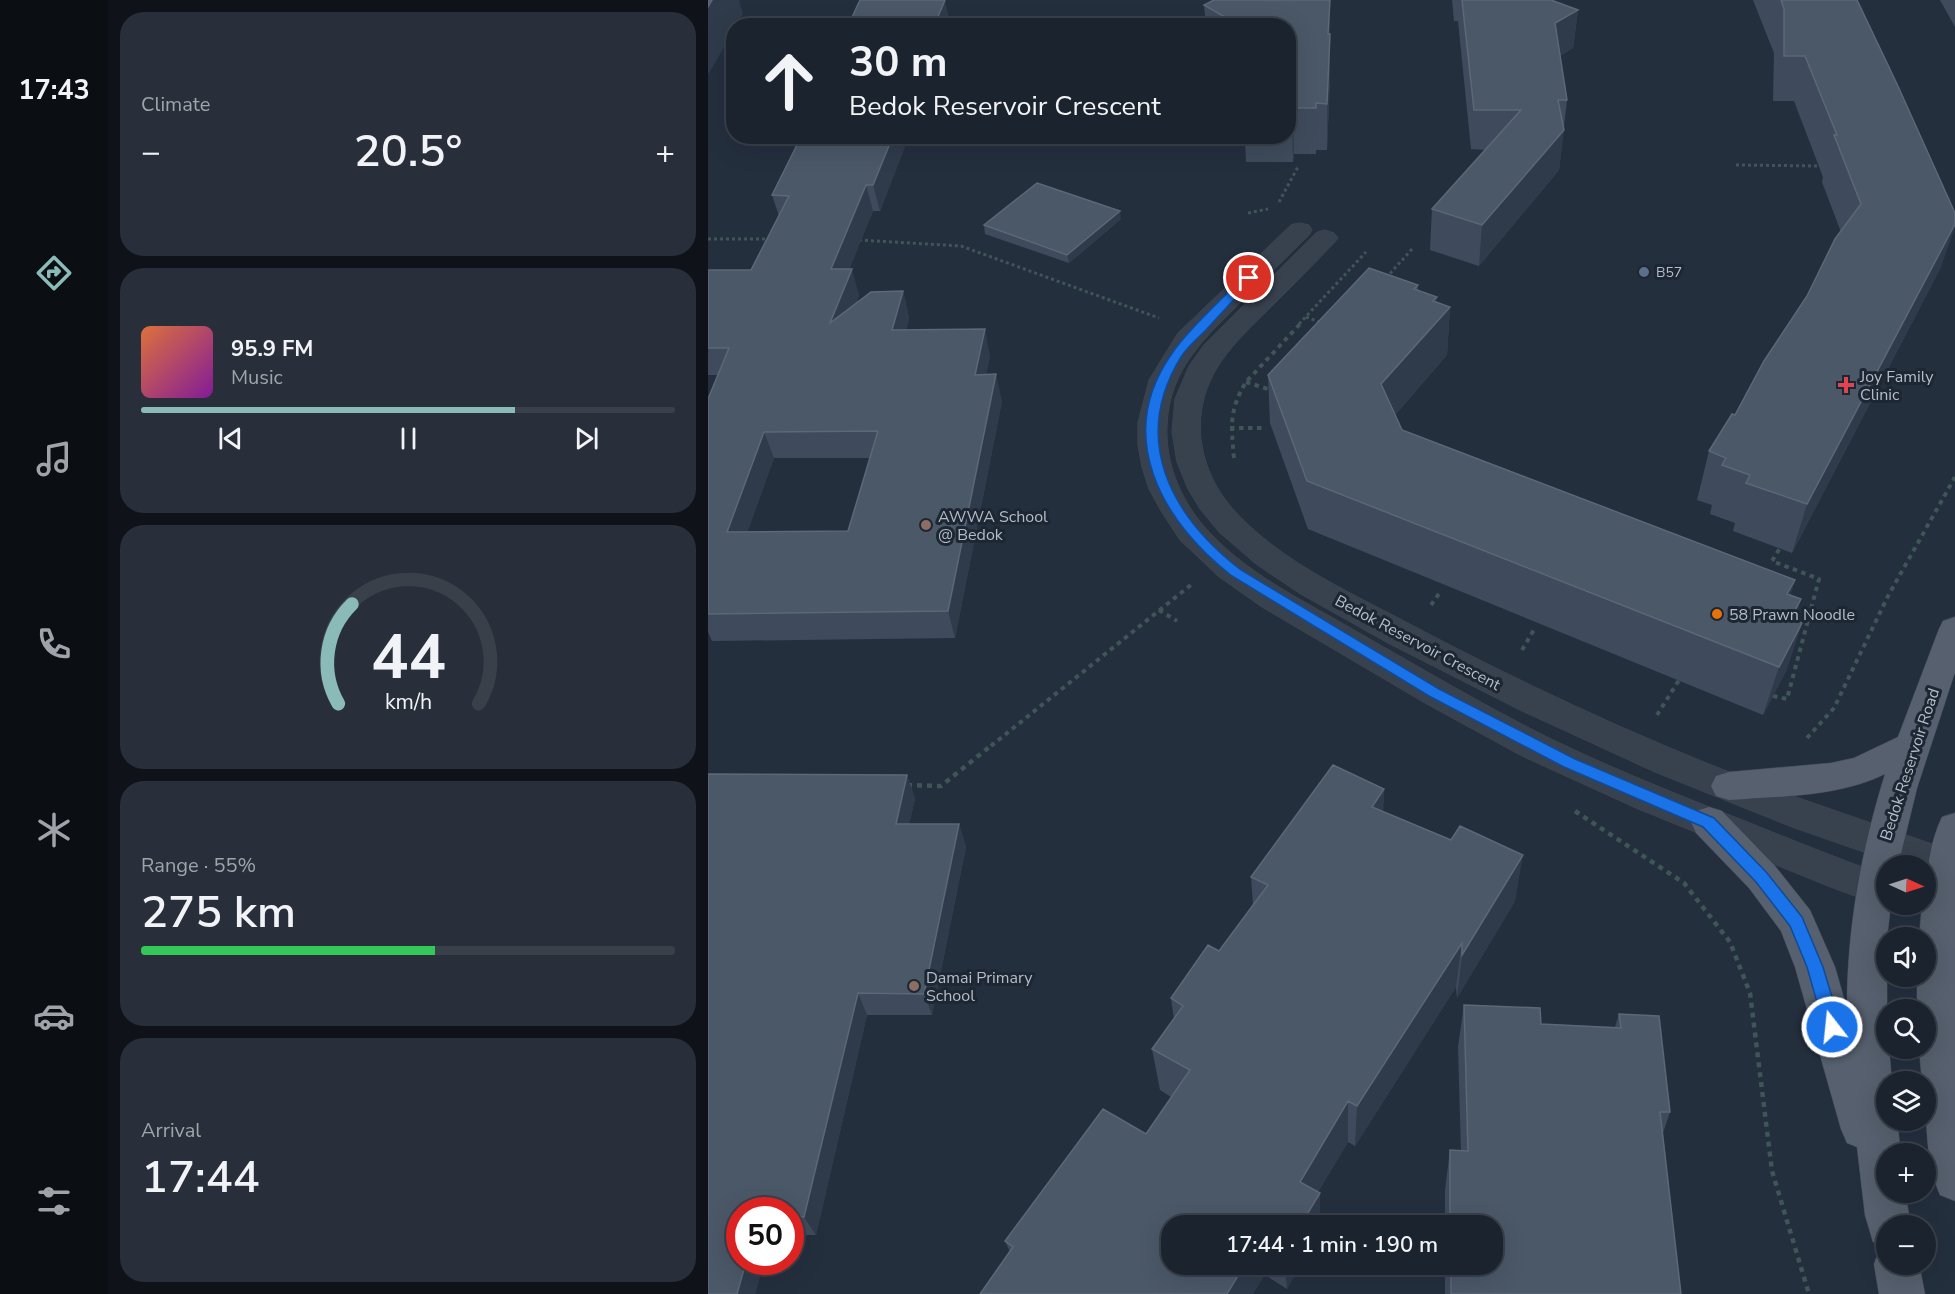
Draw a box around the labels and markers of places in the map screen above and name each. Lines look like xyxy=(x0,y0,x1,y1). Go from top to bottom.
pin xyxy=(1223,252,1274,303)
place label: B57 xyxy=(1656,263,1682,282)
marker: B57 xyxy=(1637,265,1651,279)
place label: Joy Family Clinic xyxy=(1859,366,1934,406)
marker: Joy Family Clinic xyxy=(1837,376,1855,394)
place label: AWWA School @ Bedok xyxy=(938,506,1048,546)
marker: AWWA School @ Bedok xyxy=(919,518,933,532)
place label: 58 Prawn Noodle xyxy=(1729,604,1855,626)
marker: 58 Prawn Noodle xyxy=(1710,607,1724,621)
place label: Damai Primary School xyxy=(926,967,1033,1007)
marker: Damai Primary School xyxy=(907,979,921,993)

